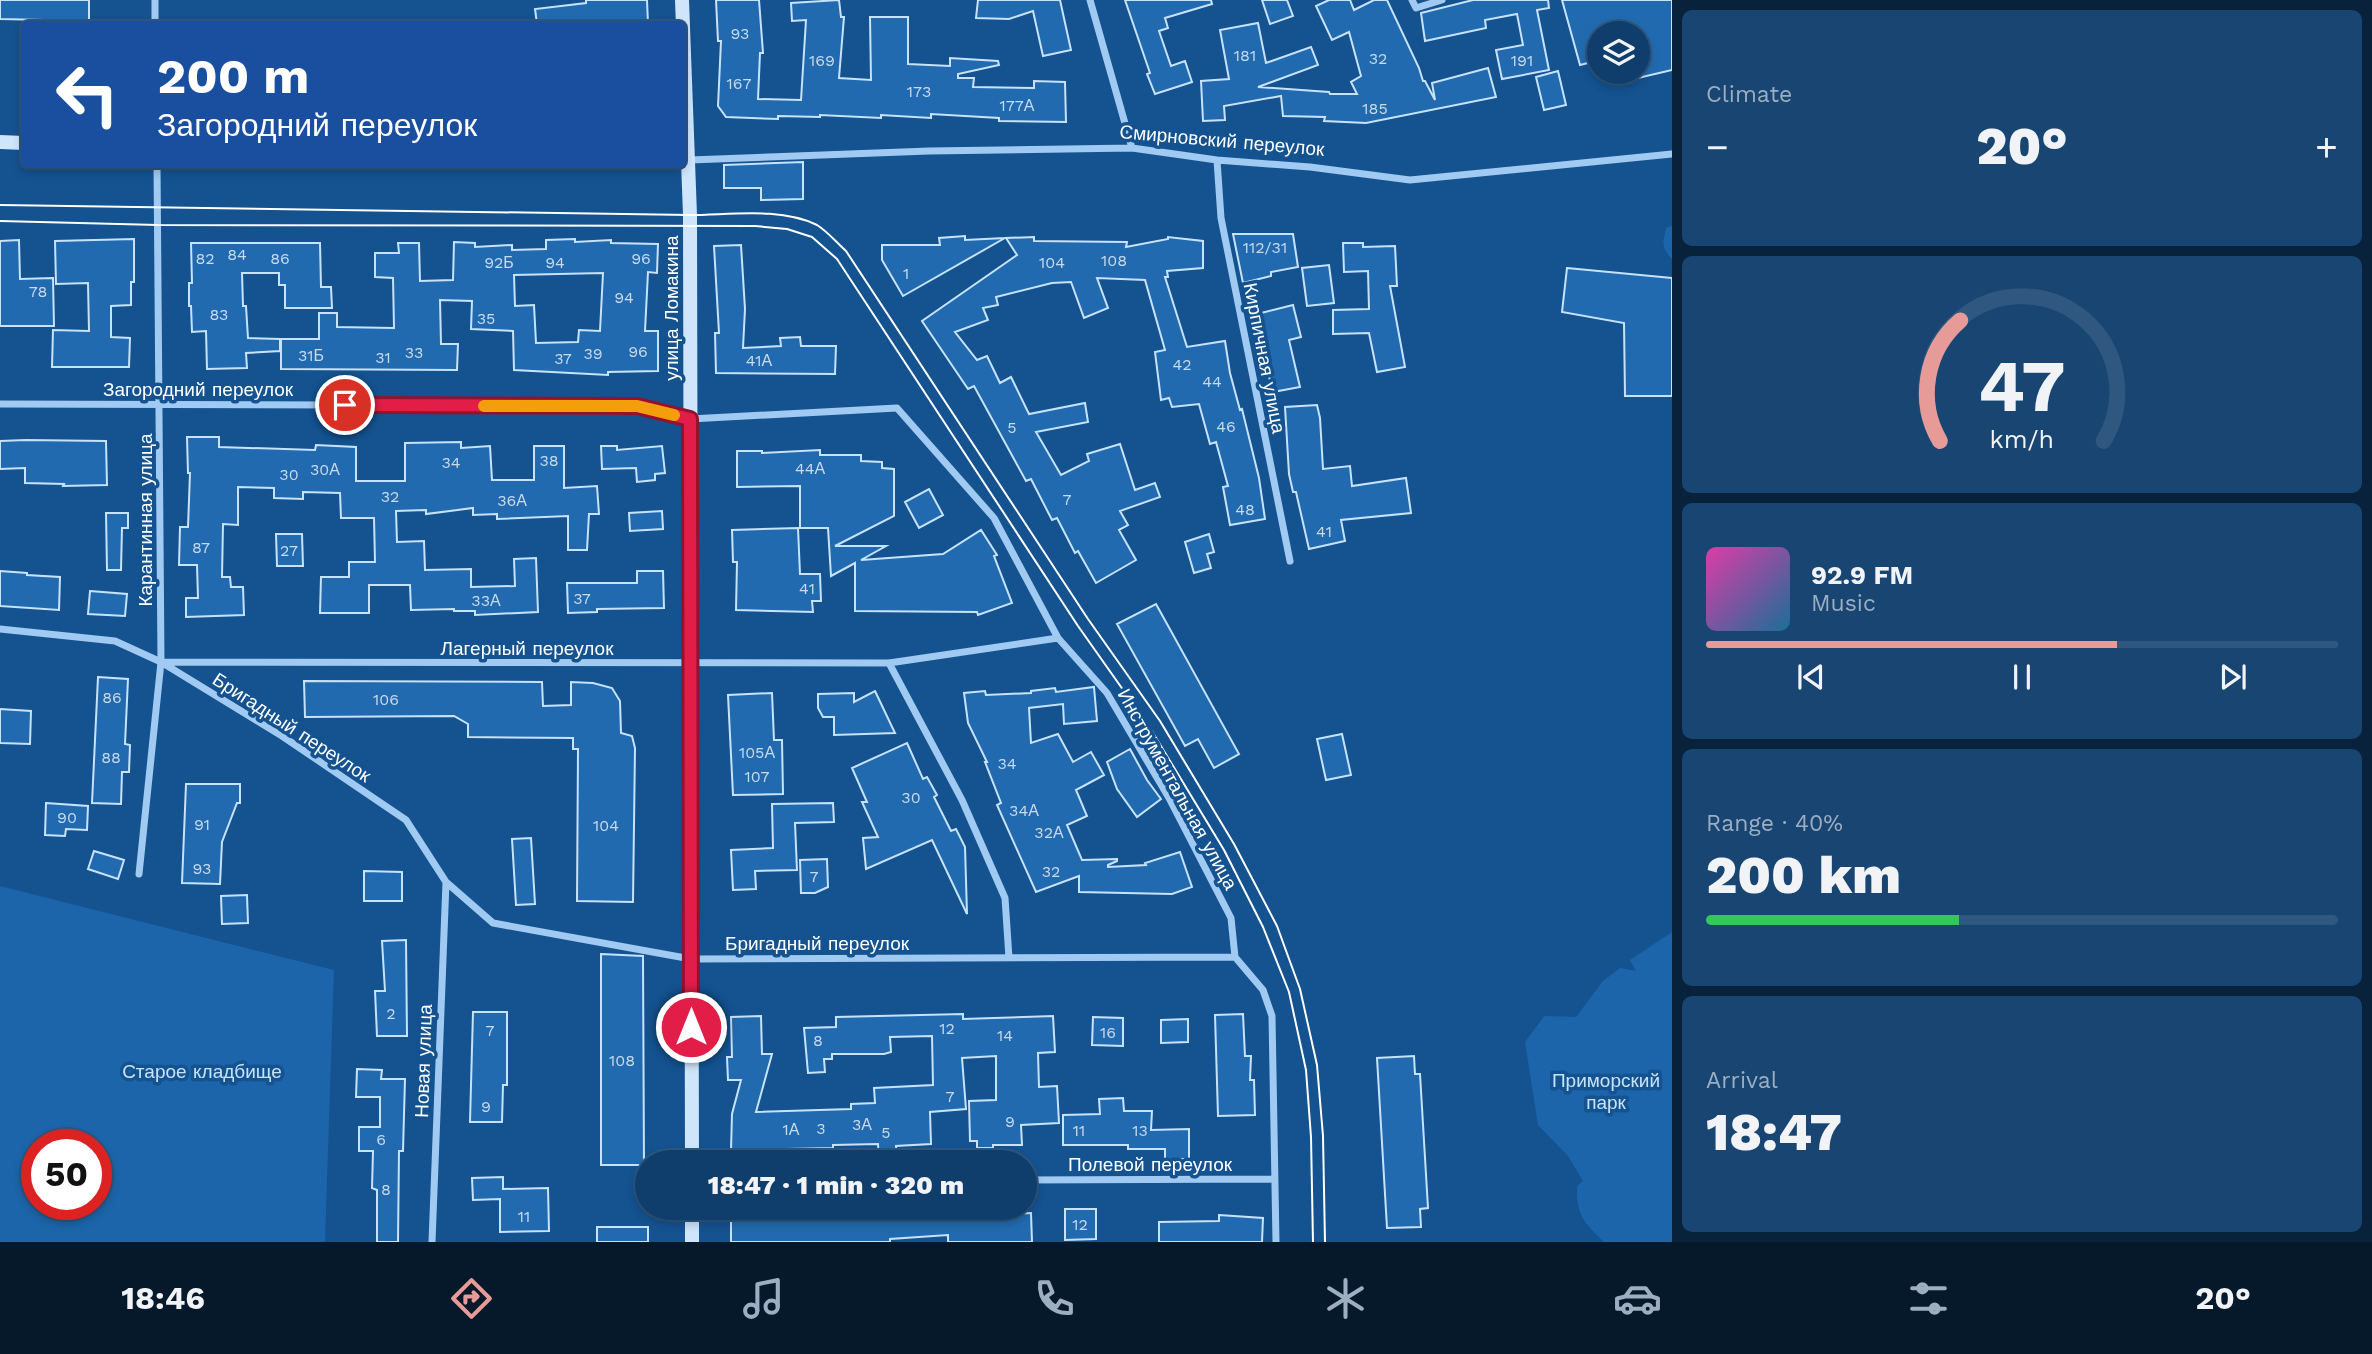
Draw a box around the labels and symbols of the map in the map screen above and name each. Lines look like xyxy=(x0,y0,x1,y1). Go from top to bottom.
house number: 93 xyxy=(731,24,749,43)
house number: 181 xyxy=(1234,46,1256,65)
house number: 32 xyxy=(1369,49,1387,68)
house number: 169 xyxy=(809,51,835,70)
house number: 191 xyxy=(1511,51,1533,70)
house number: 167 xyxy=(727,74,751,93)
house number: 173 xyxy=(907,82,931,101)
house number: 177А xyxy=(1000,96,1035,115)
house number: 185 xyxy=(1362,99,1388,118)
street label: Смирновский переулок xyxy=(1119,120,1326,161)
street label: улица Ломакина xyxy=(660,235,683,381)
house number: 112/31 xyxy=(1243,238,1287,257)
house number: 84 xyxy=(227,245,247,264)
house number: 82 xyxy=(195,249,215,268)
house number: 86 xyxy=(270,249,290,268)
house number: 96 xyxy=(631,249,651,268)
house number: 108 xyxy=(1101,251,1127,270)
house number: 92Б xyxy=(484,253,514,272)
house number: 94 xyxy=(545,253,565,272)
house number: 104 xyxy=(1039,253,1065,272)
house number: 1 xyxy=(903,264,909,283)
street label: Кирпичная улица xyxy=(1239,281,1290,436)
house number: 78 xyxy=(29,282,47,301)
house number: 94 xyxy=(614,288,634,307)
house number: 83 xyxy=(210,305,228,324)
house number: 35 xyxy=(477,309,495,328)
house number: 96 xyxy=(628,342,648,361)
house number: 33 xyxy=(405,343,423,362)
house number: 39 xyxy=(583,344,603,363)
house number: 31Б xyxy=(298,346,324,365)
house number: 31 xyxy=(375,348,391,367)
house number: 37 xyxy=(554,349,572,368)
house number: 41А xyxy=(746,351,773,370)
house number: 42 xyxy=(1172,355,1192,374)
house number: 44 xyxy=(1202,372,1222,391)
pin xyxy=(315,375,375,435)
street label: Загородний переулок xyxy=(103,378,294,401)
house number: 46 xyxy=(1216,417,1236,436)
house number: 5 xyxy=(1007,418,1017,437)
street label: Карантинная улица xyxy=(134,433,157,607)
house number: 38 xyxy=(539,451,559,470)
house number: 34 xyxy=(441,453,461,472)
house number: 44А xyxy=(795,459,825,478)
house number: 30А xyxy=(310,460,340,479)
house number: 30 xyxy=(279,465,299,484)
house number: 32 xyxy=(381,487,399,506)
house number: 7 xyxy=(1063,490,1072,509)
house number: 36А xyxy=(497,491,527,510)
house number: 48 xyxy=(1235,500,1255,519)
house number: 41 xyxy=(1316,522,1332,541)
house number: 87 xyxy=(192,538,210,557)
house number: 27 xyxy=(280,541,298,560)
house number: 41 xyxy=(799,579,815,598)
house number: 37 xyxy=(573,589,591,608)
house number: 33А xyxy=(471,591,501,610)
street label: Лагерный переулок xyxy=(441,637,614,660)
street label: Бригадный переулок xyxy=(208,668,376,788)
street label: Инструментальная улица xyxy=(1113,685,1243,894)
house number: 86 xyxy=(102,688,122,707)
house number: 106 xyxy=(373,690,399,709)
house number: 105А xyxy=(739,743,775,762)
house number: 88 xyxy=(101,748,121,767)
house number: 34 xyxy=(997,754,1017,773)
house number: 107 xyxy=(745,767,769,786)
house number: 30 xyxy=(901,788,921,807)
house number: 34А xyxy=(1009,801,1039,820)
house number: 90 xyxy=(57,808,77,827)
house number: 91 xyxy=(194,815,210,834)
house number: 104 xyxy=(593,816,619,835)
house number: 32А xyxy=(1034,823,1064,842)
house number: 93 xyxy=(193,859,211,878)
house number: 32 xyxy=(1042,862,1060,881)
house number: 7 xyxy=(810,867,819,886)
street label: Бригадный переулок xyxy=(725,932,910,955)
position arrow xyxy=(654,990,728,1064)
street label: Новая улица xyxy=(410,1003,437,1118)
house number: 2 xyxy=(386,1004,396,1023)
house number: 12 xyxy=(939,1019,955,1038)
house number: 7 xyxy=(486,1021,495,1040)
house number: 16 xyxy=(1100,1023,1116,1042)
house number: 14 xyxy=(997,1026,1013,1045)
house number: 8 xyxy=(813,1031,823,1050)
house number: 108 xyxy=(609,1051,635,1070)
park label: Старое кладбище xyxy=(122,1060,282,1083)
park label: Приморский парк xyxy=(1552,1069,1660,1114)
house number: 7 xyxy=(946,1087,955,1106)
house number: 9 xyxy=(481,1097,491,1116)
house number: 9 xyxy=(1005,1112,1015,1131)
house number: 3А xyxy=(852,1115,872,1134)
house number: 3 xyxy=(816,1119,826,1138)
house number: 1А xyxy=(783,1120,800,1139)
house number: 11 xyxy=(1073,1121,1085,1140)
house number: 13 xyxy=(1132,1121,1148,1140)
house number: 5 xyxy=(881,1123,891,1142)
speed limit sign: 50 xyxy=(21,1129,112,1220)
house number: 6 xyxy=(376,1130,386,1149)
street label: Полевой переулок xyxy=(1068,1153,1233,1176)
house number: 8 xyxy=(381,1180,391,1199)
house number: 11 xyxy=(518,1207,530,1226)
house number: 12 xyxy=(1072,1215,1088,1234)

